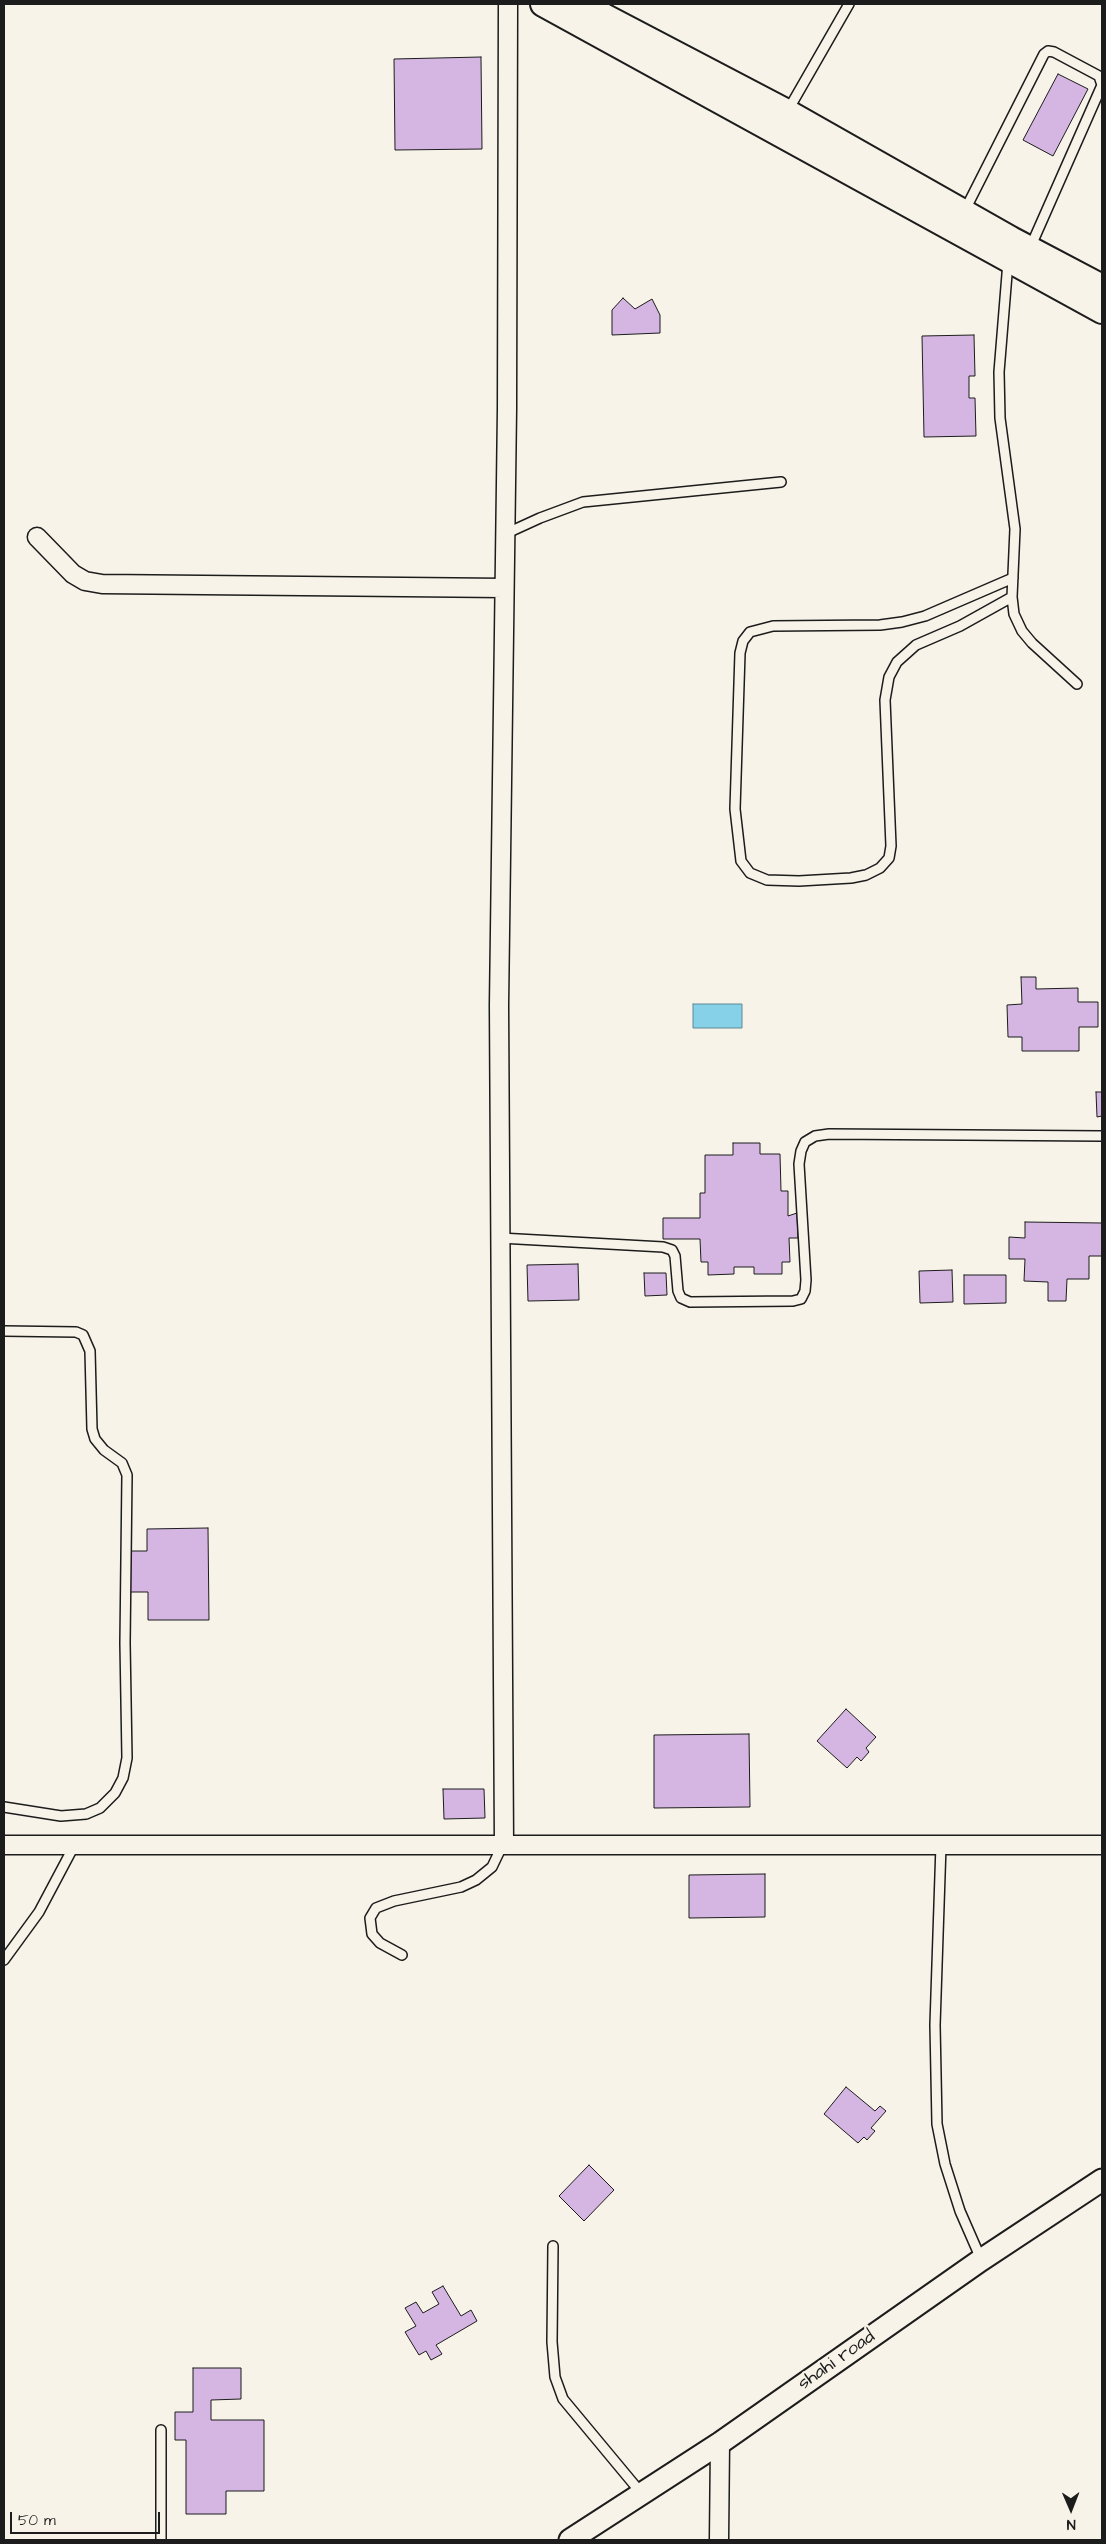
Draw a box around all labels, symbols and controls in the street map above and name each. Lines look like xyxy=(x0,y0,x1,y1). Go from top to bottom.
street label: shahi road xyxy=(794,2326,880,2396)
north arrow xyxy=(1046,2484,1096,2534)
scale bar xyxy=(12,2502,162,2534)
text: 50 m xyxy=(18,2510,56,2531)
text: N xyxy=(1067,2514,1076,2534)

